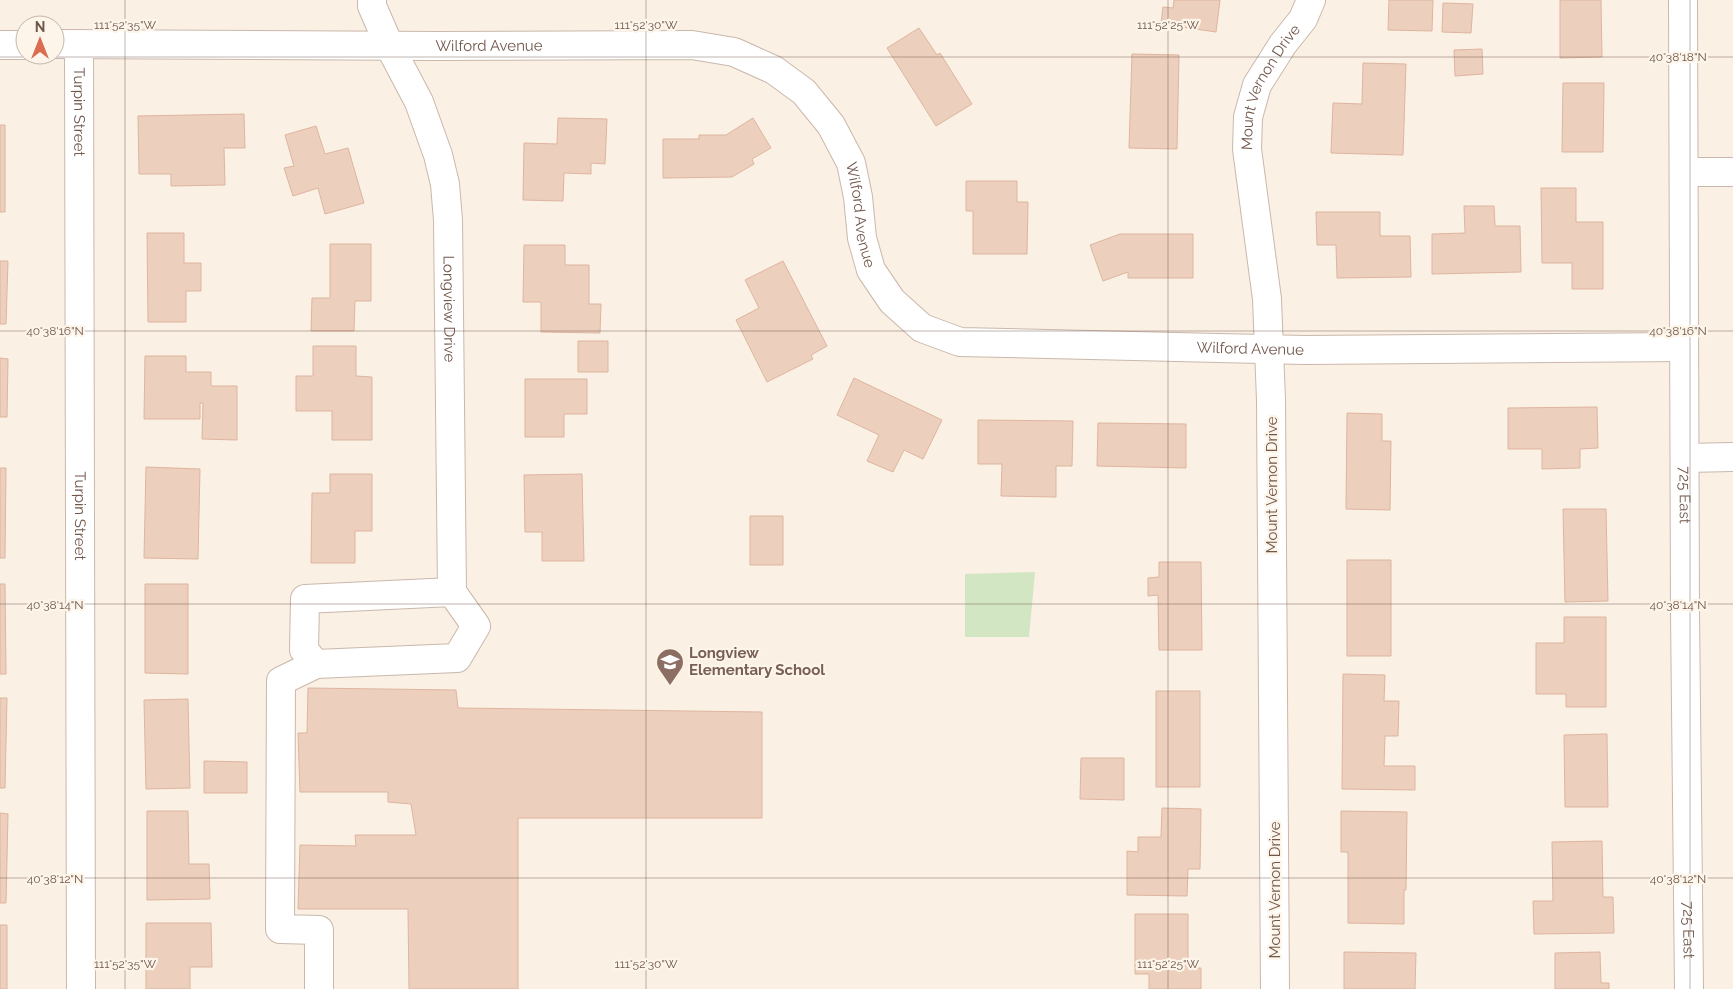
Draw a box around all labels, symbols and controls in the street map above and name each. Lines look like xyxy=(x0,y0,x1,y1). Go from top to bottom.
north arrow xyxy=(15,15,65,65)
text: 111°52'35"W xyxy=(94,18,157,32)
text: 111°52'30"W xyxy=(615,18,678,32)
text: 111°52'25"W xyxy=(1137,18,1199,32)
text: N xyxy=(35,19,45,35)
street label: Mount Vernon Drive xyxy=(1238,21,1304,150)
street label: Wilford Avenue xyxy=(435,37,543,55)
text: 40°38'18"N xyxy=(1649,50,1707,64)
street label: Turpin Street xyxy=(70,68,88,156)
street label: Wilford Avenue xyxy=(842,160,879,270)
street label: Longview Drive xyxy=(439,255,459,363)
text: 40°38'16"N xyxy=(26,324,84,338)
text: 40°38'16"N xyxy=(1649,324,1707,338)
street label: Wilford Avenue xyxy=(1196,338,1304,359)
street label: Mount Vernon Drive xyxy=(1263,416,1281,554)
street label: 725 East xyxy=(1676,466,1694,524)
street label: Turpin Street xyxy=(71,472,89,560)
text: 40°38'14"N xyxy=(27,598,83,612)
text: 40°38'14"N xyxy=(1650,598,1706,612)
place label: Longview Elementary School xyxy=(689,644,825,679)
school or university icon: Longview Elementary School xyxy=(655,647,685,686)
street label: Mount Vernon Drive xyxy=(1266,821,1284,959)
text: 40°38'12"N xyxy=(27,872,83,886)
text: 40°38'12"N xyxy=(1650,872,1706,886)
street label: 725 East xyxy=(1679,901,1698,959)
text: 111°52'35"W xyxy=(94,957,157,971)
text: 111°52'30"W xyxy=(615,957,678,971)
text: 111°52'25"W xyxy=(1137,957,1199,971)

